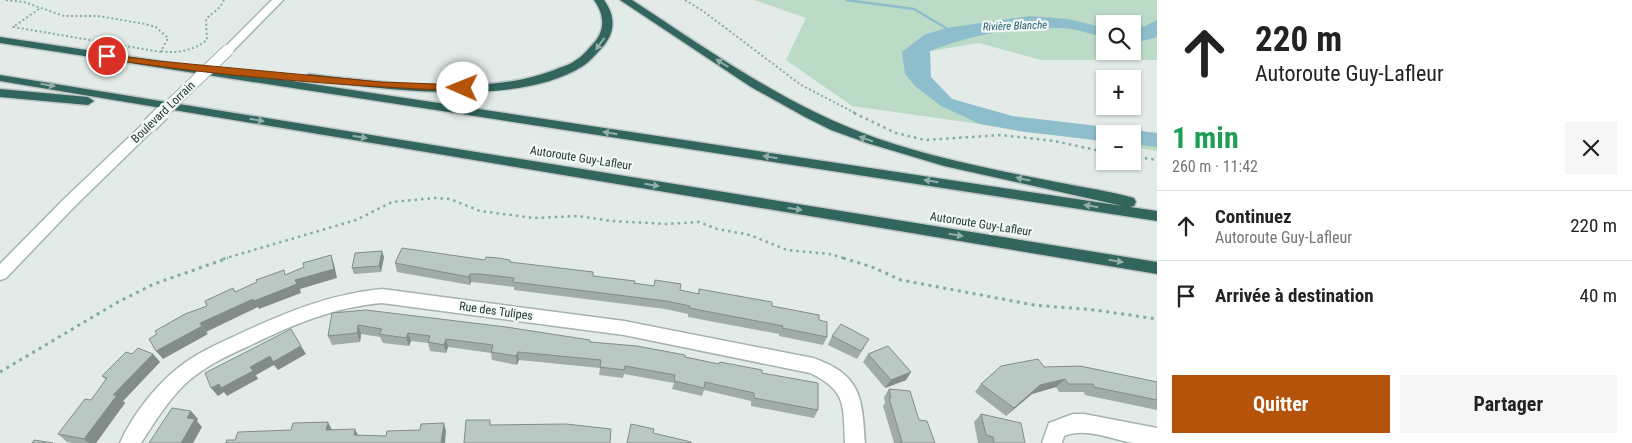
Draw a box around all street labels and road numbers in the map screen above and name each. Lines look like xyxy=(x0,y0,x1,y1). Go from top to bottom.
street label: Boulevard Lorrain xyxy=(128,78,198,146)
street label: Autoroute Guy-Lafleur xyxy=(529,143,633,173)
street label: Autoroute Guy-Lafleur xyxy=(929,209,1033,239)
street label: Rue des Tulipes xyxy=(458,299,534,323)

